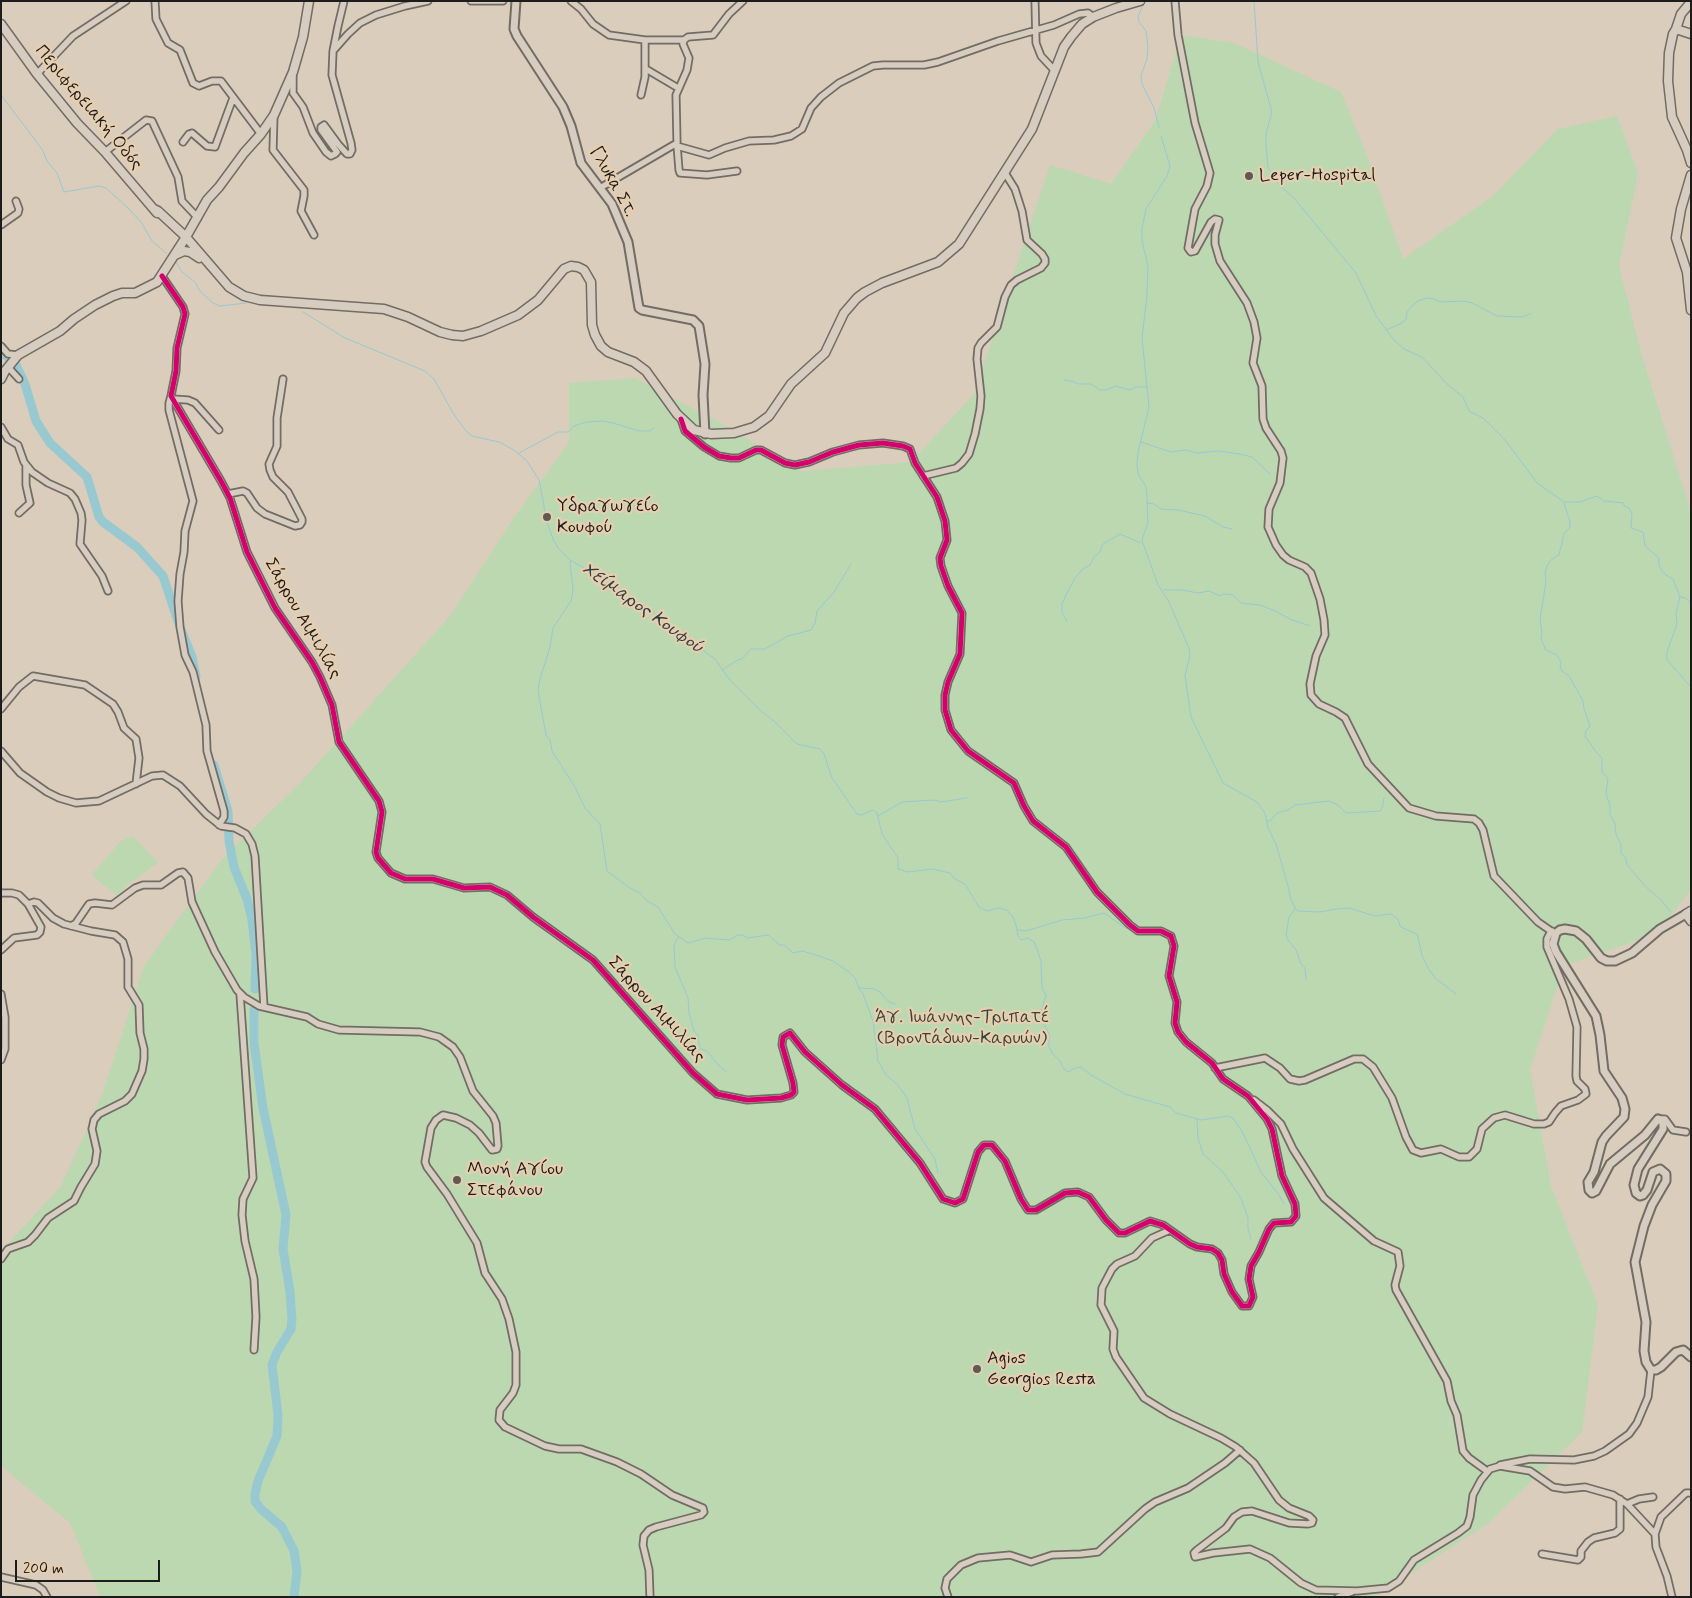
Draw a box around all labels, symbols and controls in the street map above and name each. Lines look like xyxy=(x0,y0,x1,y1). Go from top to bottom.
street label: Περιφερειακή Οδός xyxy=(29,41,147,175)
street label: Γλυκα Στ. xyxy=(584,143,640,221)
place label: Leper-Hospital xyxy=(1259,165,1376,187)
marker: Leper-Hospital xyxy=(1243,170,1255,182)
place label: Υδραγωγείο Κουφού xyxy=(557,496,659,538)
marker: Υδραγωγείο Κουφού xyxy=(541,511,553,523)
street label: Σάρρου Αιμιλίας xyxy=(259,555,345,683)
water label: Χείμαρος Κουφού xyxy=(577,558,707,660)
street label: Σάρρου Αιμιλίας xyxy=(603,952,709,1068)
park label: Άγ. Ιωάννης-Τριπατέ (Βροντάδων-Καρυών) xyxy=(875,1007,1049,1050)
place label: Μονή Αγίου Στεφάνου xyxy=(467,1159,563,1202)
marker: Μονή Αγίου Στεφάνου xyxy=(451,1174,463,1186)
place label: Agios Georgios Resta xyxy=(987,1348,1096,1390)
marker: Agios Georgios Resta xyxy=(971,1363,983,1375)
scale bar xyxy=(18,1550,162,1582)
text: 200 m xyxy=(23,1559,64,1579)

